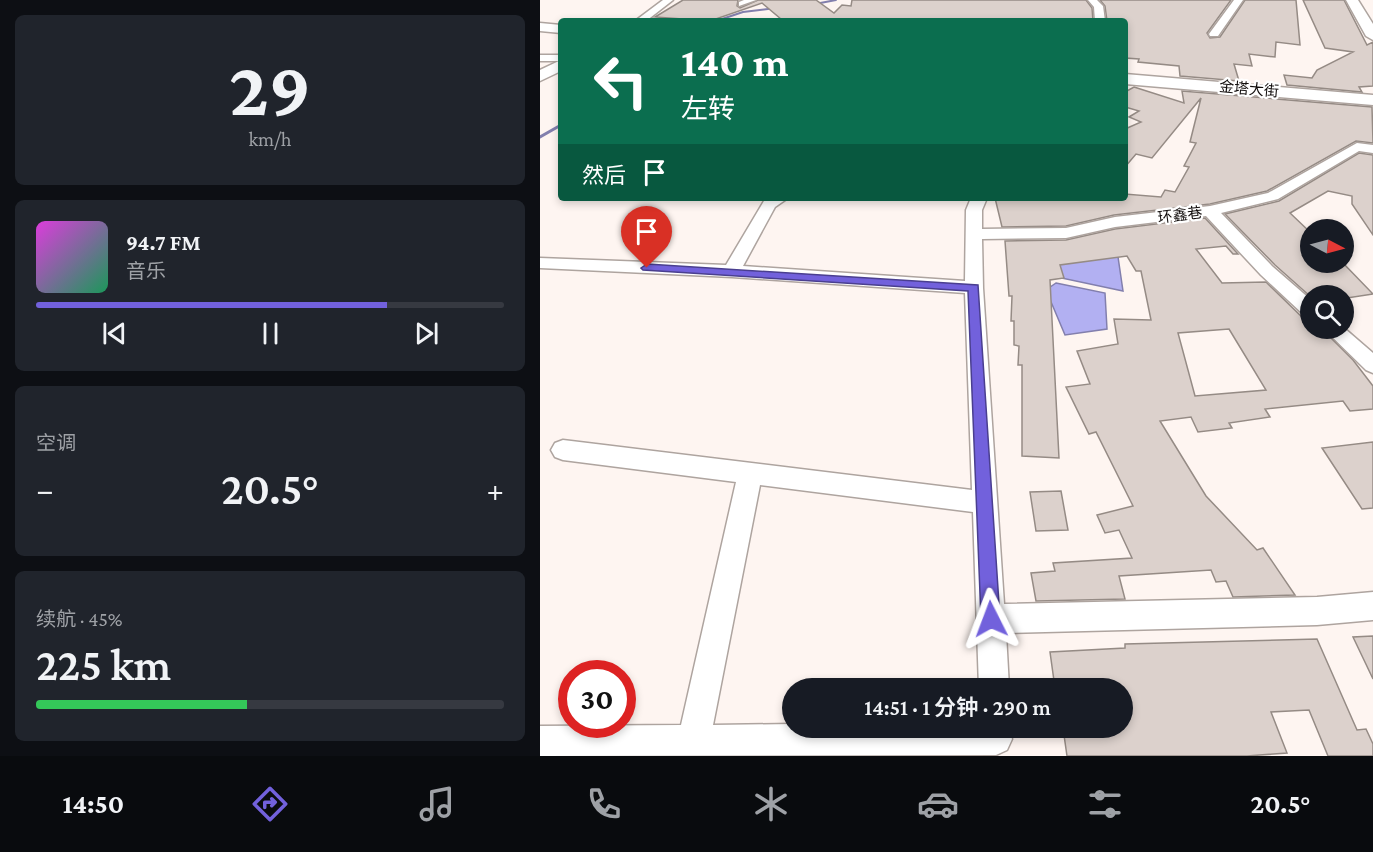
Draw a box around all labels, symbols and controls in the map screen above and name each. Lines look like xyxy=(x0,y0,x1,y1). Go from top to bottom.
text: 140 m xyxy=(681,38,789,85)
icon: left xyxy=(582,42,660,120)
text: 29 xyxy=(229,45,311,132)
street label: 金塔大街 xyxy=(1218,78,1280,100)
text: 左转 xyxy=(681,94,735,124)
text: km/h xyxy=(248,128,292,150)
icon: arrive xyxy=(638,156,671,189)
text: 然后 xyxy=(582,163,626,188)
street label: 环鑫巷 xyxy=(1157,204,1203,226)
pin xyxy=(621,206,672,268)
icon: arrive xyxy=(630,215,663,248)
north arrow xyxy=(1300,219,1354,273)
map controls xyxy=(1300,219,1354,339)
text: 94.7 FM xyxy=(126,230,201,255)
text: 音乐 xyxy=(126,260,166,282)
button: search xyxy=(1300,285,1354,339)
icon: previous xyxy=(98,317,131,350)
icon: pause xyxy=(254,317,287,350)
icon: next xyxy=(410,317,443,350)
text: 空调 xyxy=(36,432,76,454)
text: 20.5° xyxy=(221,464,319,514)
text: − xyxy=(36,471,53,508)
text: + xyxy=(487,471,504,508)
position arrow xyxy=(959,587,1023,651)
text: 续航 · 45% xyxy=(36,608,122,630)
text: 225 km xyxy=(36,640,171,690)
speed limit sign: 30 xyxy=(558,660,636,738)
text: 14:51 · 1 分钟 · 290 m xyxy=(864,695,1051,720)
icon: directions xyxy=(249,783,291,825)
icon: music xyxy=(416,783,458,825)
icon: phone xyxy=(583,783,625,825)
icon: climate xyxy=(750,783,792,825)
icon: car xyxy=(917,783,959,825)
icon: filters xyxy=(1084,783,1126,825)
text: 14:50 xyxy=(62,789,124,819)
text: 20.5° xyxy=(1250,789,1311,819)

